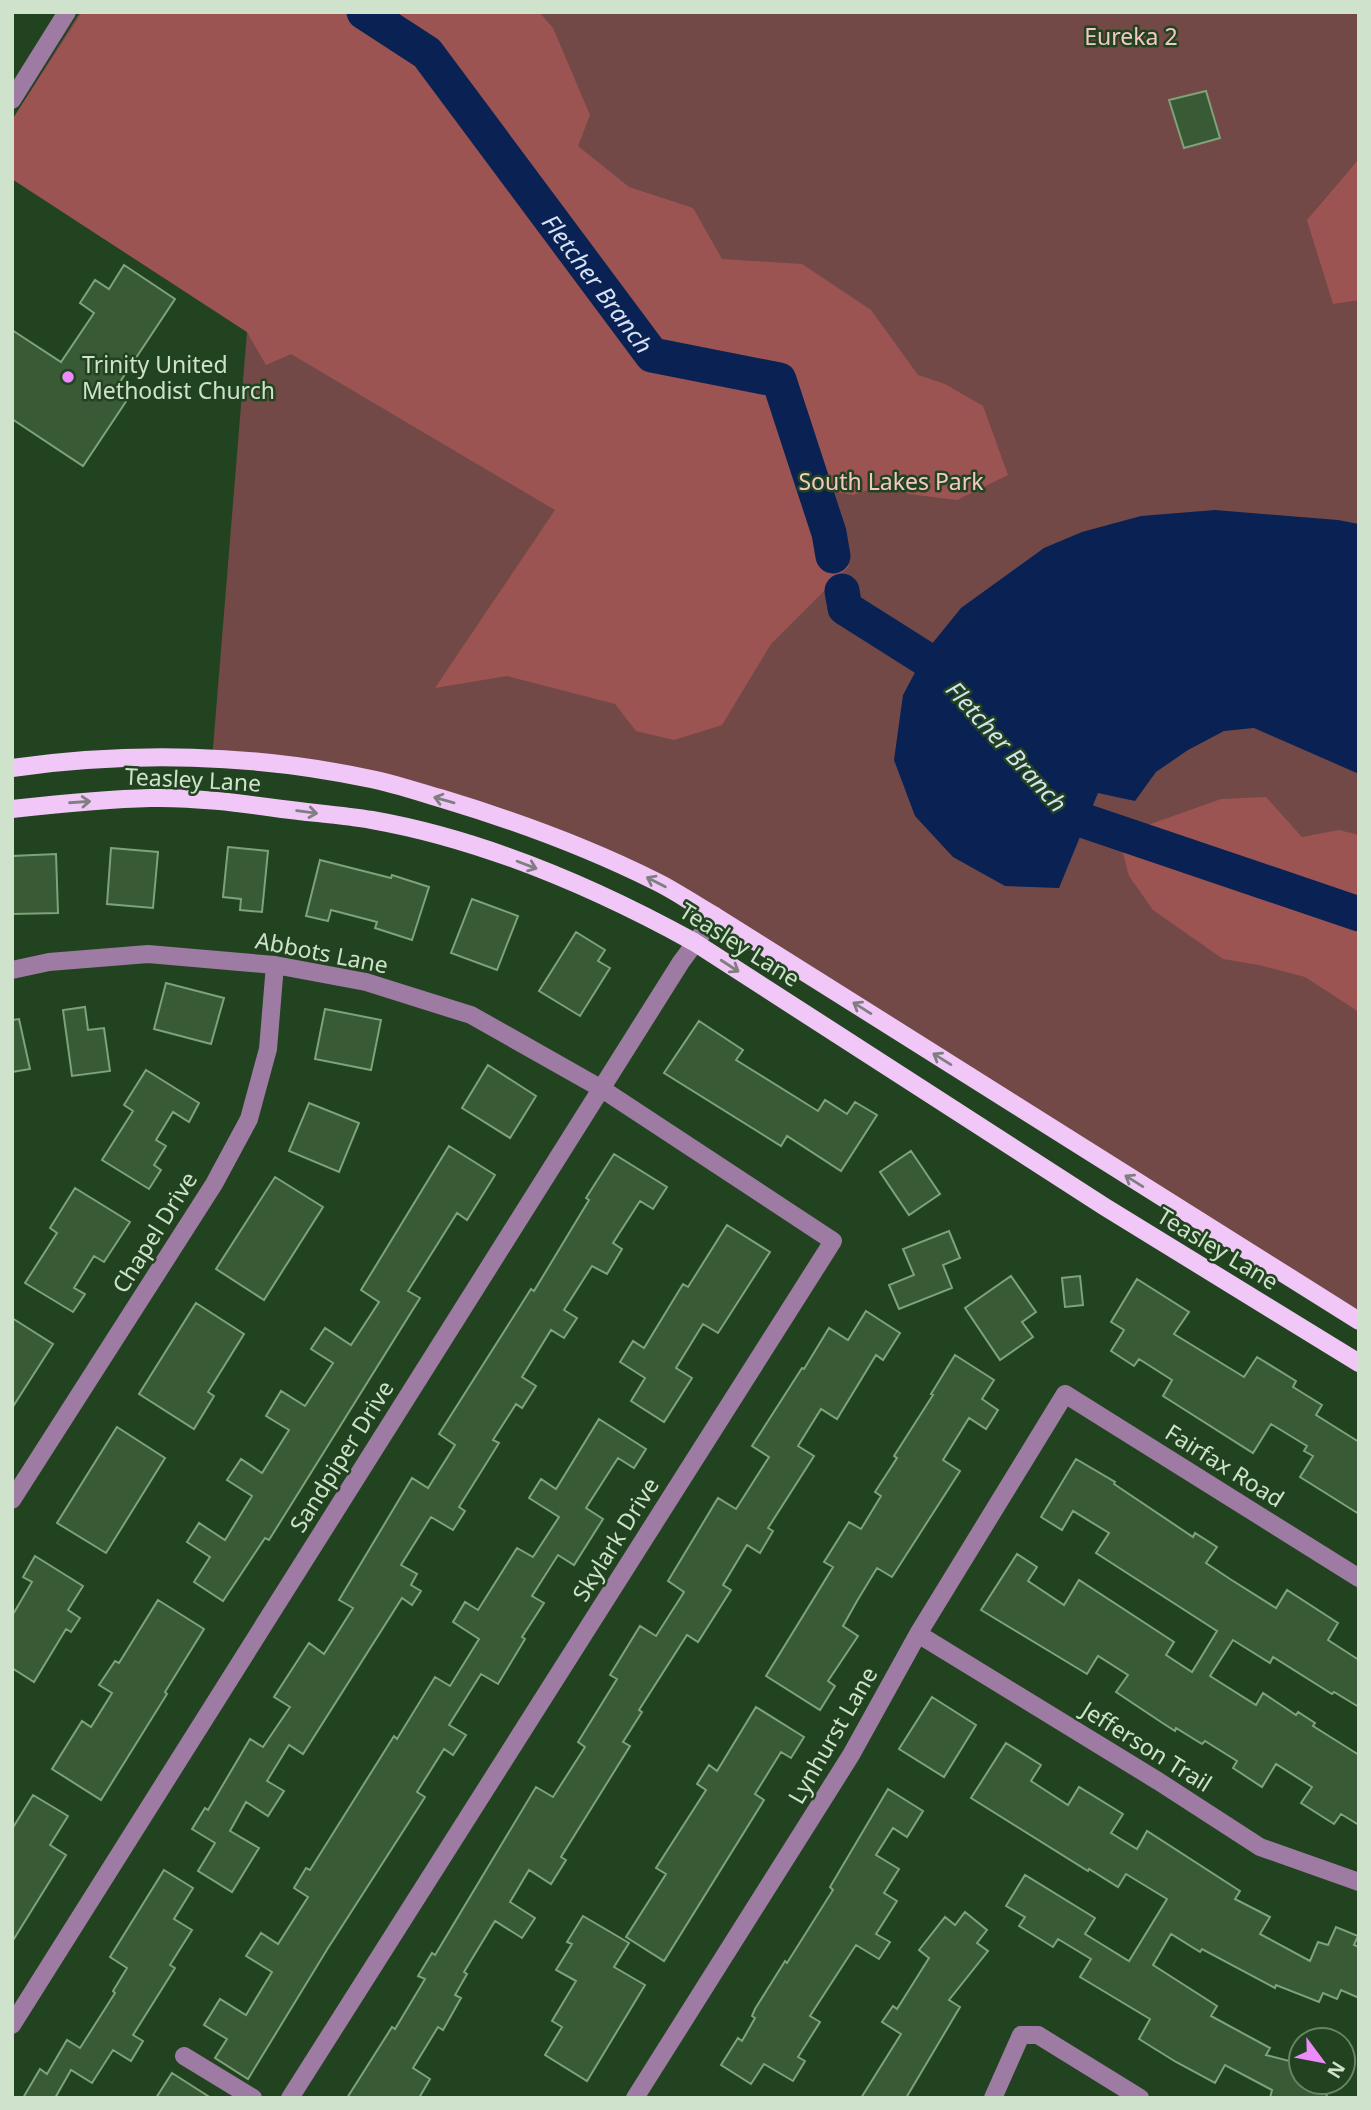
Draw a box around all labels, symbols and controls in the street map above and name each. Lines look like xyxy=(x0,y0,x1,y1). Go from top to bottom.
park label: Eureka 2 xyxy=(1084,20,1178,52)
water label: Fletcher Branch xyxy=(536,207,661,359)
place label: Trinity United Methodist Church xyxy=(82,348,275,406)
marker: Trinity United Methodist Church xyxy=(60,369,76,385)
park label: South Lakes Park xyxy=(798,465,984,497)
water label: Fletcher Branch xyxy=(939,673,1075,819)
street label: Teasley Lane xyxy=(124,759,262,799)
one-way arrow xyxy=(433,792,455,805)
one-way arrow xyxy=(68,795,91,808)
one-way arrow xyxy=(295,805,318,818)
one-way arrow xyxy=(516,860,538,872)
one-way arrow xyxy=(646,875,666,889)
street label: Teasley Lane xyxy=(674,894,806,994)
street label: Abbots Lane xyxy=(253,923,391,981)
one-way arrow xyxy=(720,959,740,973)
one-way arrow xyxy=(853,1001,872,1016)
one-way arrow xyxy=(933,1052,953,1066)
street label: Chapel Drive xyxy=(104,1165,204,1299)
one-way arrow xyxy=(1125,1174,1145,1188)
street label: Teasley Lane xyxy=(1151,1199,1285,1297)
street label: Sandpiper Drive xyxy=(281,1374,401,1538)
street label: Fairfax Road xyxy=(1159,1416,1291,1514)
street label: Skylark Drive xyxy=(564,1471,666,1607)
street label: Lynhurst Lane xyxy=(780,1661,884,1809)
street label: Jefferson Trail xyxy=(1074,1692,1218,1799)
north arrow xyxy=(1287,2026,1357,2096)
text: N xyxy=(1321,2057,1352,2083)

